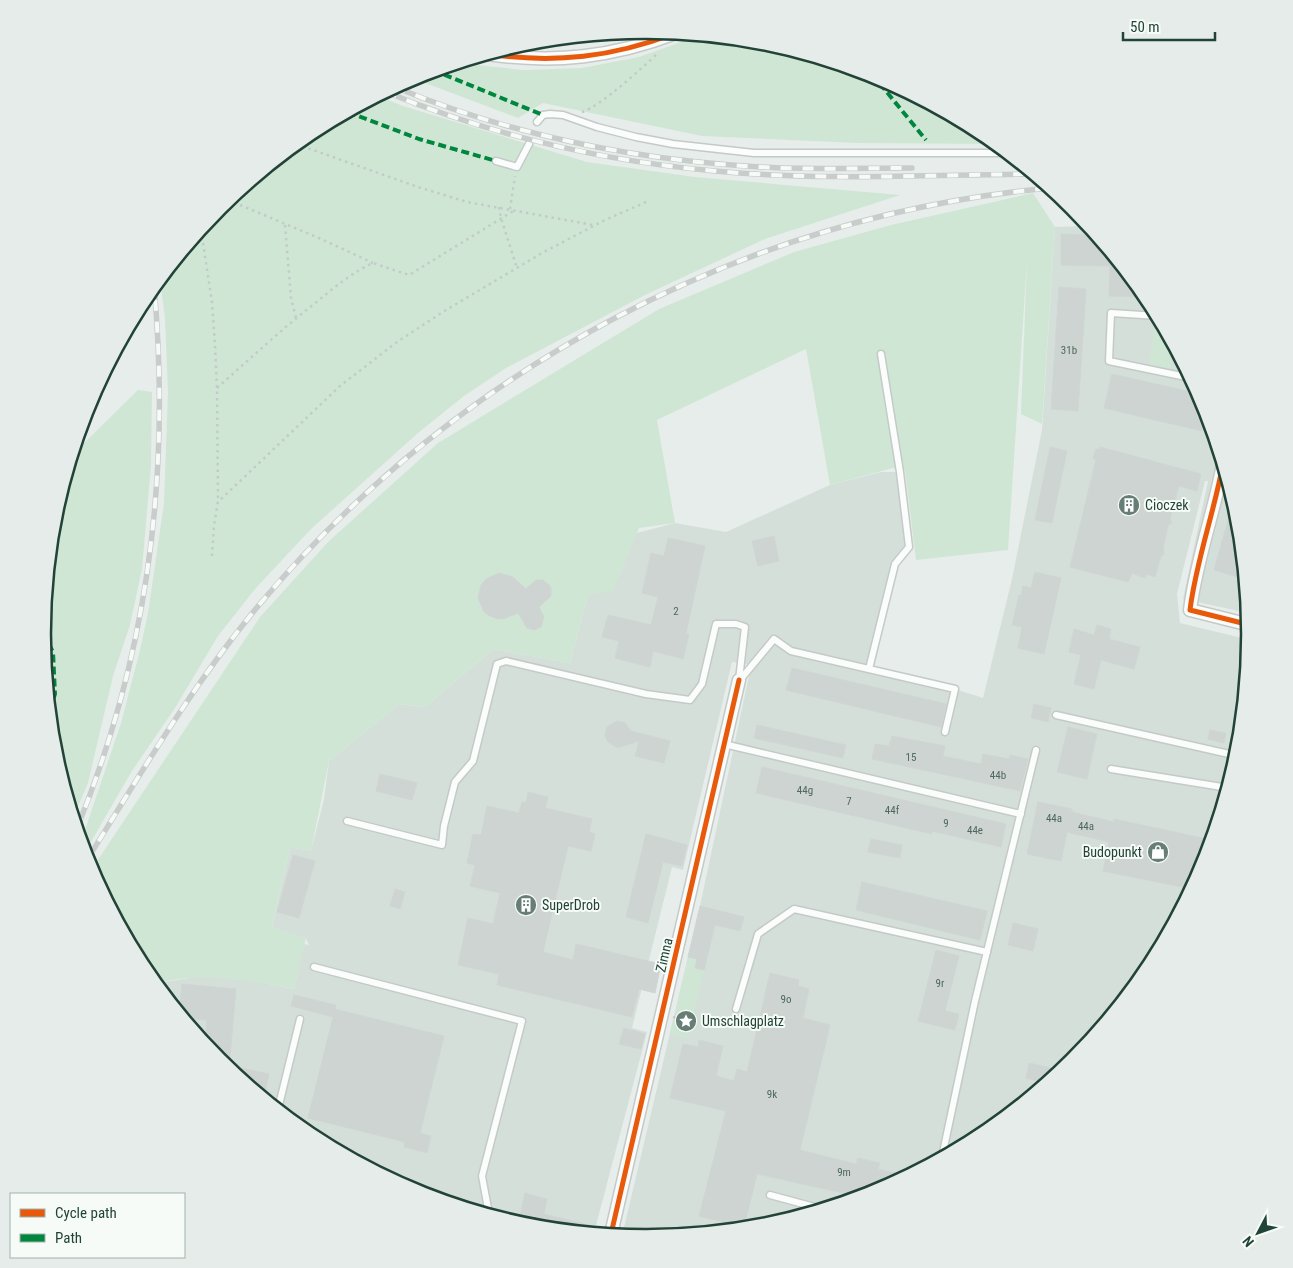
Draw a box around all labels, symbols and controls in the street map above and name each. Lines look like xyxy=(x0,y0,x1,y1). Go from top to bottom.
scale bar xyxy=(1123,10,1216,42)
text: 50 m xyxy=(1130,18,1160,36)
house number: 31b xyxy=(1061,344,1077,357)
building icon: Cioczek xyxy=(1117,493,1141,517)
place label: Cioczek xyxy=(1145,497,1189,513)
house number: 2 xyxy=(673,605,679,618)
house number: 15 xyxy=(906,751,916,764)
house number: 44b xyxy=(990,769,1006,782)
house number: 44g xyxy=(797,784,813,797)
house number: 7 xyxy=(846,795,852,808)
house number: 44f xyxy=(885,804,900,817)
house number: 44a xyxy=(1046,812,1062,825)
house number: 9 xyxy=(943,817,949,830)
house number: 44a xyxy=(1078,820,1094,833)
house number: 44e xyxy=(967,824,983,837)
shop icon: Budopunkt xyxy=(1146,840,1170,864)
place label: Budopunkt xyxy=(1083,844,1142,860)
building icon: SuperDrob xyxy=(514,893,538,917)
place label: SuperDrob xyxy=(542,897,600,913)
street label: Zimna xyxy=(652,936,676,974)
house number: 9r xyxy=(936,977,945,990)
house number: 9o xyxy=(781,993,792,1006)
place icon: Umschlagplatz xyxy=(674,1009,698,1033)
place label: Umschlagplatz xyxy=(702,1013,784,1029)
house number: 9k xyxy=(767,1088,777,1101)
house number: 9m xyxy=(837,1166,851,1179)
legend xyxy=(10,1193,185,1258)
text: Cycle path xyxy=(55,1204,117,1222)
north arrow xyxy=(1233,1208,1283,1258)
text: Path xyxy=(55,1229,82,1247)
text: N xyxy=(1239,1233,1257,1250)

